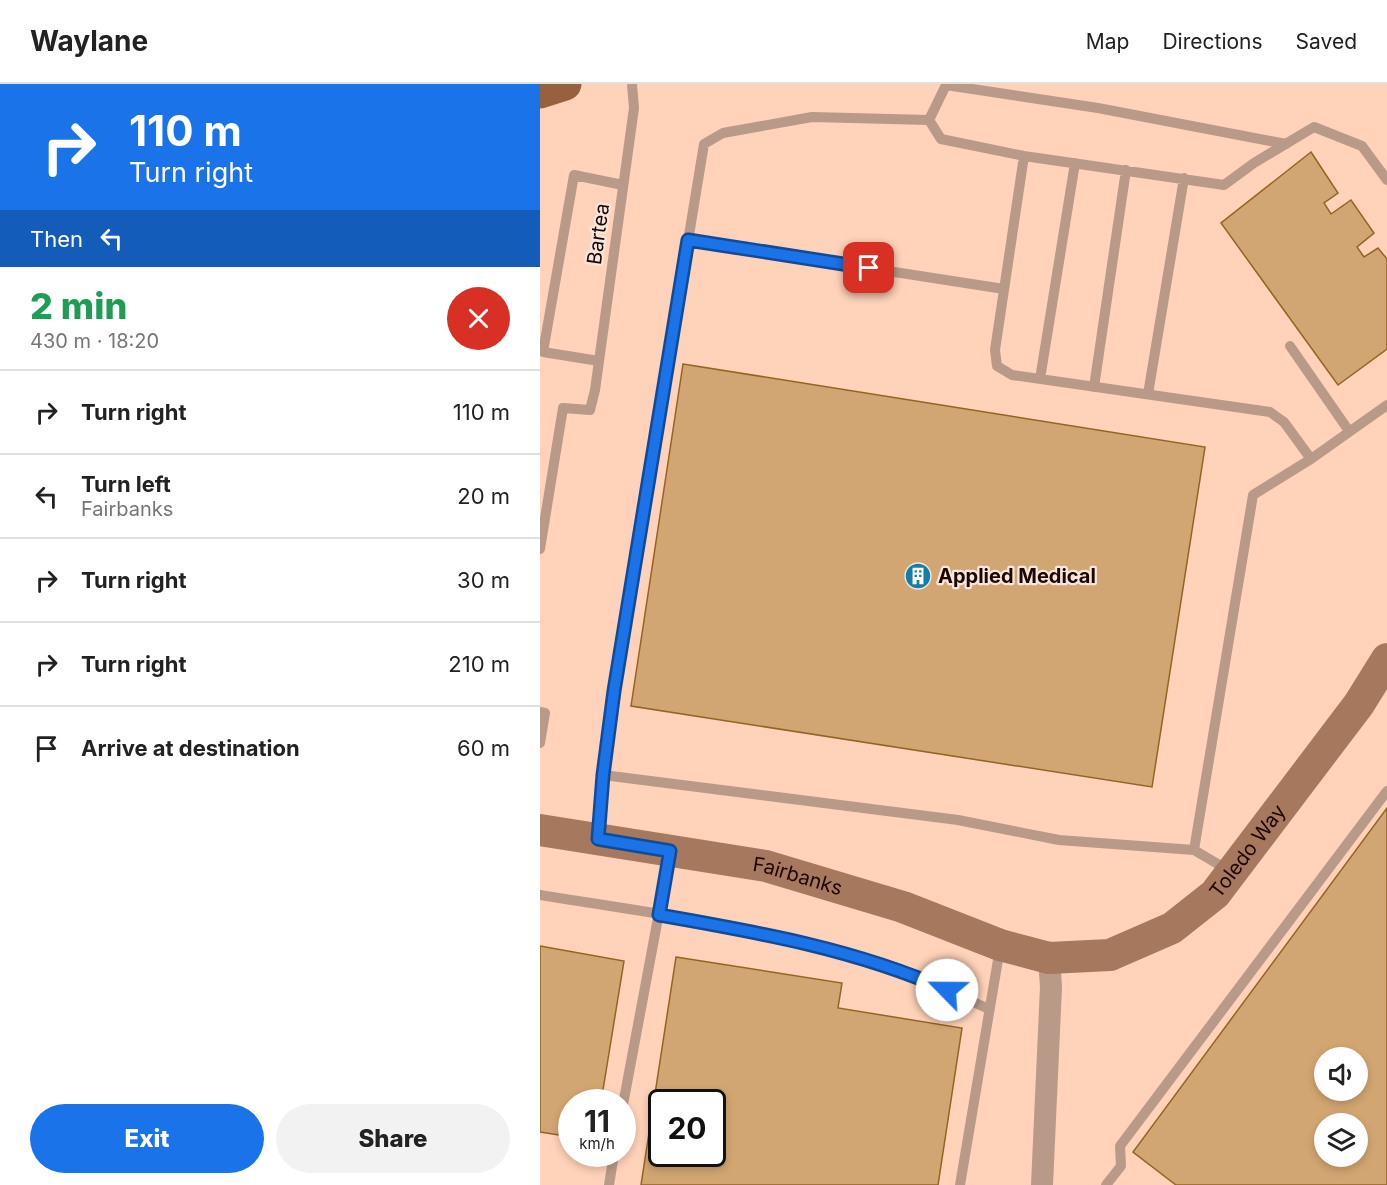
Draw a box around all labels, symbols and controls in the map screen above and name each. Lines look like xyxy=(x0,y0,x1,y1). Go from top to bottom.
text: Waylane xyxy=(30,24,148,58)
text: Map xyxy=(1086,29,1129,54)
text: Directions xyxy=(1162,29,1263,54)
text: Saved xyxy=(1296,29,1357,54)
text: 110 m xyxy=(129,105,242,156)
icon: right xyxy=(30,108,108,186)
text: Turn right xyxy=(129,156,253,189)
street label: Bartea xyxy=(582,202,614,266)
icon: left xyxy=(95,222,128,255)
text: Then xyxy=(30,226,83,252)
pin xyxy=(843,242,894,293)
icon: arrive xyxy=(852,251,885,284)
text: 2 min xyxy=(30,284,127,328)
button: close xyxy=(447,287,510,350)
text: 430 m · 18:20 xyxy=(30,329,159,353)
icon: right xyxy=(30,396,63,429)
text: Turn right xyxy=(81,399,187,425)
text: 110 m xyxy=(453,399,510,425)
text: Turn left xyxy=(81,471,171,497)
icon: left xyxy=(30,480,63,513)
text: 20 m xyxy=(457,483,510,509)
text: Fairbanks xyxy=(81,497,173,521)
building icon: Applied Medical xyxy=(903,561,933,591)
icon: right xyxy=(30,564,63,597)
place label: Applied Medical xyxy=(938,564,1096,588)
text: Turn right xyxy=(81,567,187,593)
text: 30 m xyxy=(457,567,510,593)
icon: right xyxy=(30,648,63,681)
text: Turn right xyxy=(81,651,187,677)
text: 210 m xyxy=(448,651,510,677)
icon: arrive xyxy=(30,732,63,765)
text: Arrive at destination xyxy=(81,735,300,761)
text: 60 m xyxy=(457,735,510,761)
street label: Toledo Way xyxy=(1204,800,1290,902)
street label: Fairbanks xyxy=(751,852,845,900)
position arrow xyxy=(915,958,979,1022)
map controls xyxy=(1314,1047,1368,1167)
button: sound xyxy=(1314,1047,1368,1101)
speed limit sign: 20 xyxy=(648,1089,726,1167)
text: 11 xyxy=(584,1103,610,1139)
button: Exit xyxy=(30,1104,264,1173)
button: Share xyxy=(276,1104,510,1173)
button: layers xyxy=(1314,1113,1368,1167)
text: km/h xyxy=(579,1134,615,1153)

